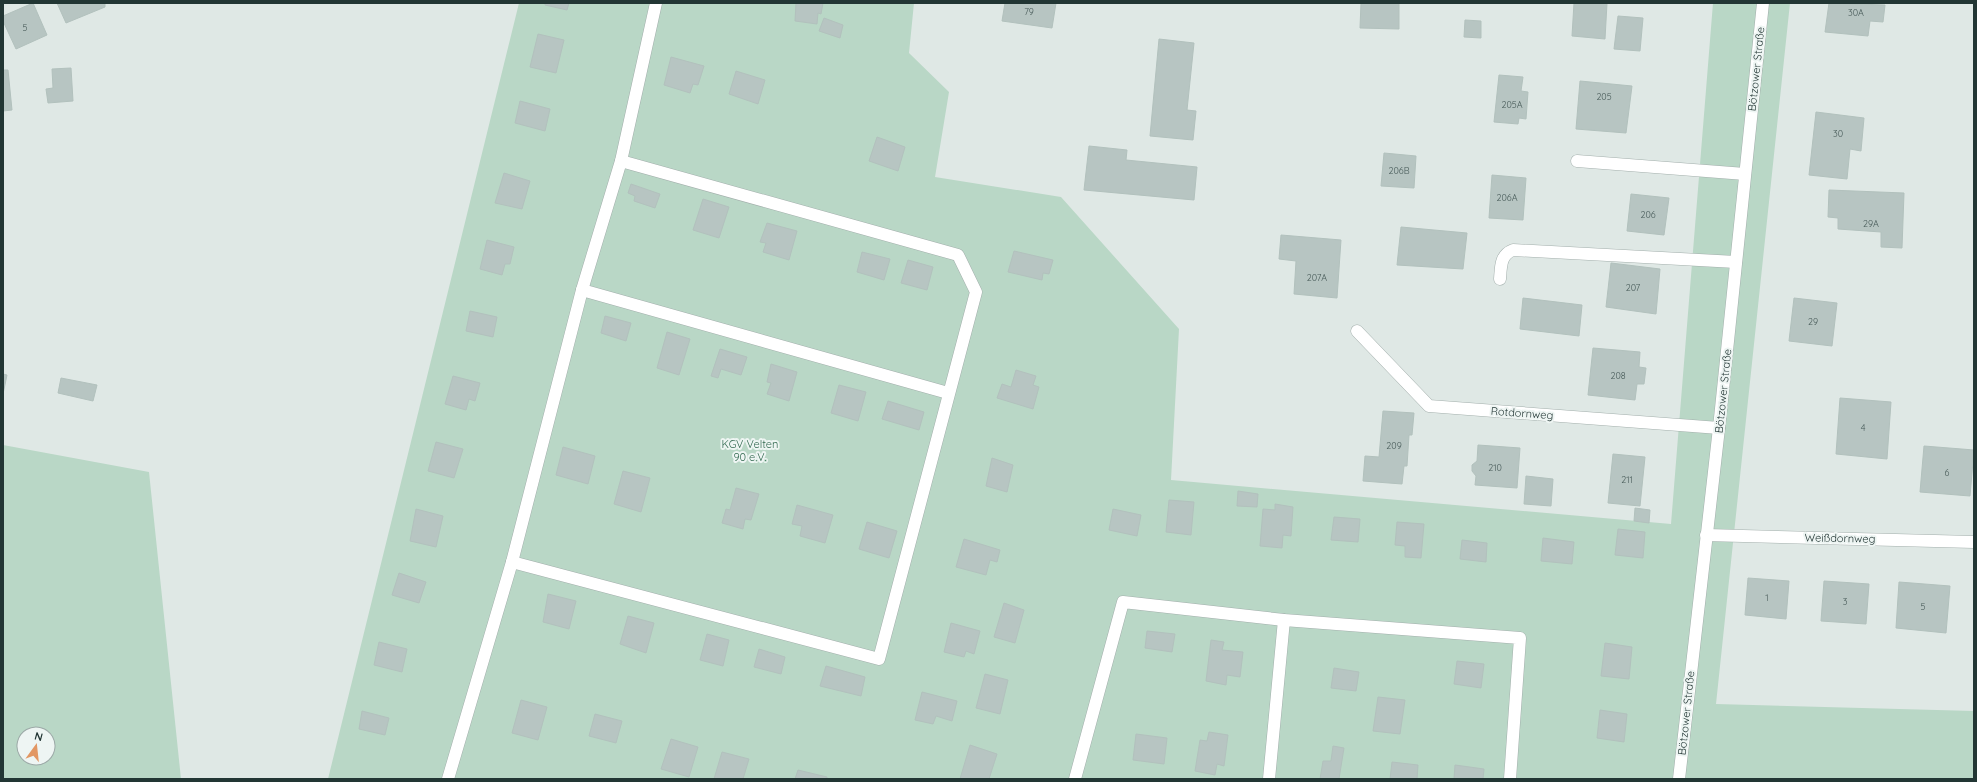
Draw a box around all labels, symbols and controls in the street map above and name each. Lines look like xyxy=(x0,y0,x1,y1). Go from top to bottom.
house number: 79 xyxy=(1024,6,1034,17)
house number: 30A xyxy=(1848,7,1864,18)
house number: 5 xyxy=(23,22,28,33)
street label: Bötzower Straße xyxy=(1745,26,1767,112)
house number: 205 xyxy=(1596,91,1612,102)
house number: 205A xyxy=(1501,99,1523,110)
house number: 30 xyxy=(1833,128,1843,139)
house number: 206B xyxy=(1388,165,1410,176)
house number: 206A xyxy=(1496,192,1518,203)
house number: 206 xyxy=(1640,209,1656,220)
house number: 29A xyxy=(1863,218,1879,229)
house number: 207A xyxy=(1307,272,1327,283)
house number: 207 xyxy=(1626,282,1641,293)
house number: 29 xyxy=(1808,316,1818,327)
street label: Bötzower Straße xyxy=(1712,348,1734,434)
house number: 208 xyxy=(1610,370,1626,381)
street label: Rotdornweg xyxy=(1490,404,1554,422)
house number: 4 xyxy=(1861,422,1866,433)
park label: KGV Velten 90 e.V. xyxy=(722,437,778,464)
house number: 209 xyxy=(1386,440,1402,451)
house number: 210 xyxy=(1488,462,1502,473)
house number: 6 xyxy=(1945,467,1950,478)
house number: 211 xyxy=(1621,474,1633,485)
street label: Weißdornweg xyxy=(1804,530,1876,546)
house number: 1 xyxy=(1765,592,1769,603)
house number: 3 xyxy=(1843,596,1848,607)
house number: 5 xyxy=(1921,601,1926,612)
street label: Bötzower Straße xyxy=(1675,670,1697,756)
north arrow xyxy=(16,726,56,766)
text: N xyxy=(33,729,44,744)

